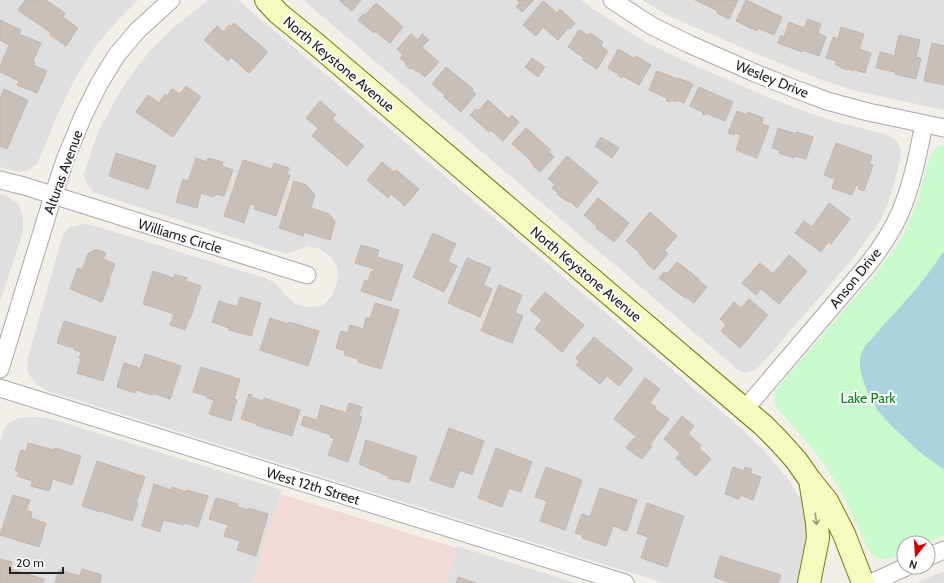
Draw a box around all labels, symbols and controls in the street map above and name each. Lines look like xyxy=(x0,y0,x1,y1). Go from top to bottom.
street label: North Keystone Avenue xyxy=(280,12,398,116)
street label: Wesley Drive xyxy=(733,56,811,102)
street label: Alturas Avenue xyxy=(39,127,87,217)
street label: Williams Circle xyxy=(136,215,224,257)
street label: North Keystone Avenue xyxy=(527,222,645,326)
street label: Anson Drive xyxy=(825,244,885,312)
park label: Lake Park xyxy=(840,389,896,407)
street label: West 12th Street xyxy=(264,463,362,509)
one-way arrow xyxy=(812,512,820,525)
north arrow xyxy=(896,535,936,575)
scale bar xyxy=(10,549,63,575)
text: 20 m xyxy=(16,555,44,570)
text: N xyxy=(907,557,919,572)

